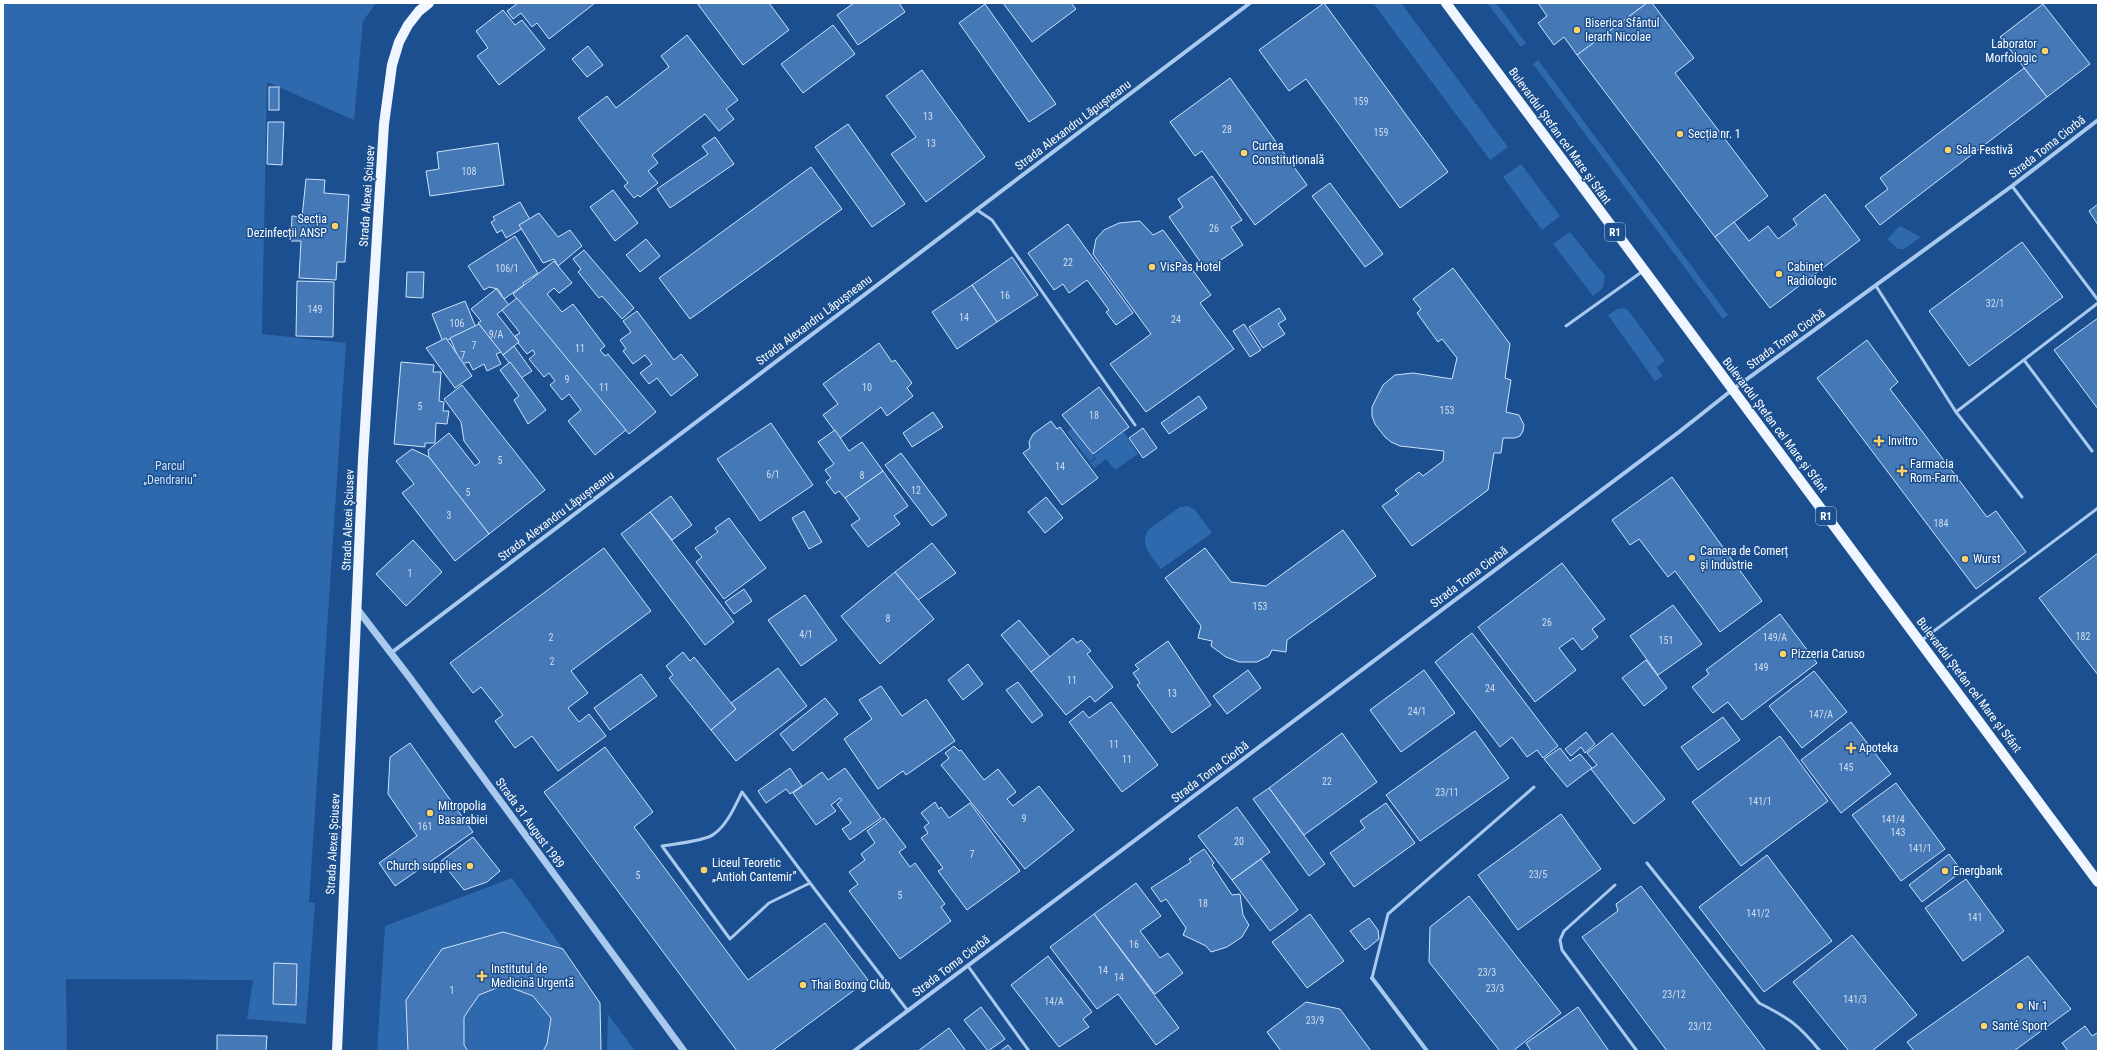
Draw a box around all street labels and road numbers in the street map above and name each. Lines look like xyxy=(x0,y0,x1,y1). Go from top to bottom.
street label: Bulevardul Ștefan cel Mare și Sfânt xyxy=(1505,65,1615,208)
street label: Strada Alexandru Lăpușneanu xyxy=(1012,77,1134,174)
street label: Strada Toma Ciorbă xyxy=(2006,113,2088,181)
street label: Strada Alexei Șciusev xyxy=(356,145,379,247)
road number: R1 xyxy=(1605,223,1625,241)
street label: Strada Alexandru Lăpușneanu xyxy=(753,272,875,369)
street label: Strada Toma Ciorbă xyxy=(1744,306,1828,372)
street label: Bulevardul Ștefan cel Mare și Sfânt xyxy=(1719,355,1831,496)
street label: Strada Alexandru Lăpușneanu xyxy=(495,468,617,565)
street label: Strada Alexei Șciusev xyxy=(339,469,358,571)
road number: R1 xyxy=(1816,507,1836,525)
street label: Strada Toma Ciorbă xyxy=(1428,543,1511,611)
street label: Bulevardul Ștefan cel Mare și Sfânt xyxy=(1913,615,2025,756)
street label: Strada Toma Ciorbă xyxy=(1169,738,1252,806)
street label: Strada 31 August 1989 xyxy=(493,775,567,871)
street label: Strada Alexei Șciusev xyxy=(323,793,344,895)
street label: Strada Toma Ciorbă xyxy=(910,932,993,1000)

